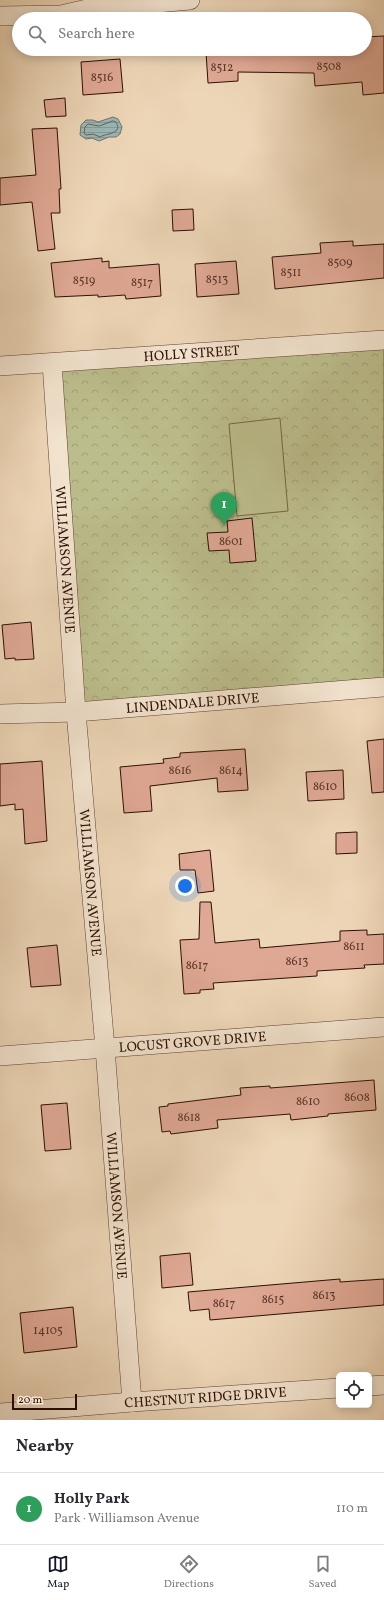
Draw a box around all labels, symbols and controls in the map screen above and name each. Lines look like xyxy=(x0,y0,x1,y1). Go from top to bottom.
search box xyxy=(12,12,372,56)
icon: search xyxy=(26,23,48,45)
text: Search here xyxy=(58,24,135,45)
house number: 8508 xyxy=(317,59,341,75)
house number: 8512 xyxy=(211,60,233,76)
house number: 8516 xyxy=(91,70,113,86)
house number: 8509 xyxy=(327,255,353,271)
house number: 8511 xyxy=(280,265,302,281)
house number: 8513 xyxy=(206,272,228,288)
house number: 8519 xyxy=(73,273,95,289)
house number: 8517 xyxy=(131,275,153,291)
street label: HOLLY STREET xyxy=(143,342,240,367)
street label: WILLIAMSON AVENUE xyxy=(49,485,79,634)
pin: 1 xyxy=(211,492,237,525)
house number: 8601 xyxy=(219,534,243,550)
street label: LINDENDALE DRIVE xyxy=(125,689,260,719)
house number: 8616 xyxy=(169,763,191,779)
house number: 8614 xyxy=(219,763,243,779)
house number: 8610 xyxy=(313,779,337,795)
street label: WILLIAMSON AVENUE xyxy=(73,808,105,957)
your location xyxy=(175,876,195,896)
house number: 8611 xyxy=(343,939,365,955)
house number: 8613 xyxy=(286,954,308,970)
house number: 8617 xyxy=(186,958,208,974)
street label: LOCUST GROVE DRIVE xyxy=(118,1028,267,1058)
house number: 8608 xyxy=(344,1090,370,1106)
house number: 8610 xyxy=(296,1094,320,1110)
house number: 8618 xyxy=(178,1110,200,1126)
street label: WILLIAMSON AVENUE xyxy=(100,1131,131,1280)
house number: 8613 xyxy=(313,1288,335,1304)
house number: 8615 xyxy=(262,1292,285,1308)
house number: 8617 xyxy=(213,1296,235,1312)
house number: 14105 xyxy=(33,1323,63,1339)
map controls xyxy=(336,1372,372,1408)
button: locate xyxy=(336,1372,372,1408)
street label: CHESTNUT RIDGE DRIVE xyxy=(124,1384,287,1414)
scale bar xyxy=(12,1392,77,1411)
text: 20 m xyxy=(18,1393,42,1408)
text: Nearby xyxy=(16,1435,74,1458)
text: Holly Park xyxy=(54,1489,130,1510)
text: 1 xyxy=(26,1500,32,1518)
text: 110 m xyxy=(336,1500,368,1518)
text: Park · Williamson Avenue xyxy=(54,1510,200,1528)
tab: Map xyxy=(47,1553,69,1592)
tab: Directions xyxy=(164,1553,214,1592)
tab: Saved xyxy=(308,1553,337,1592)

